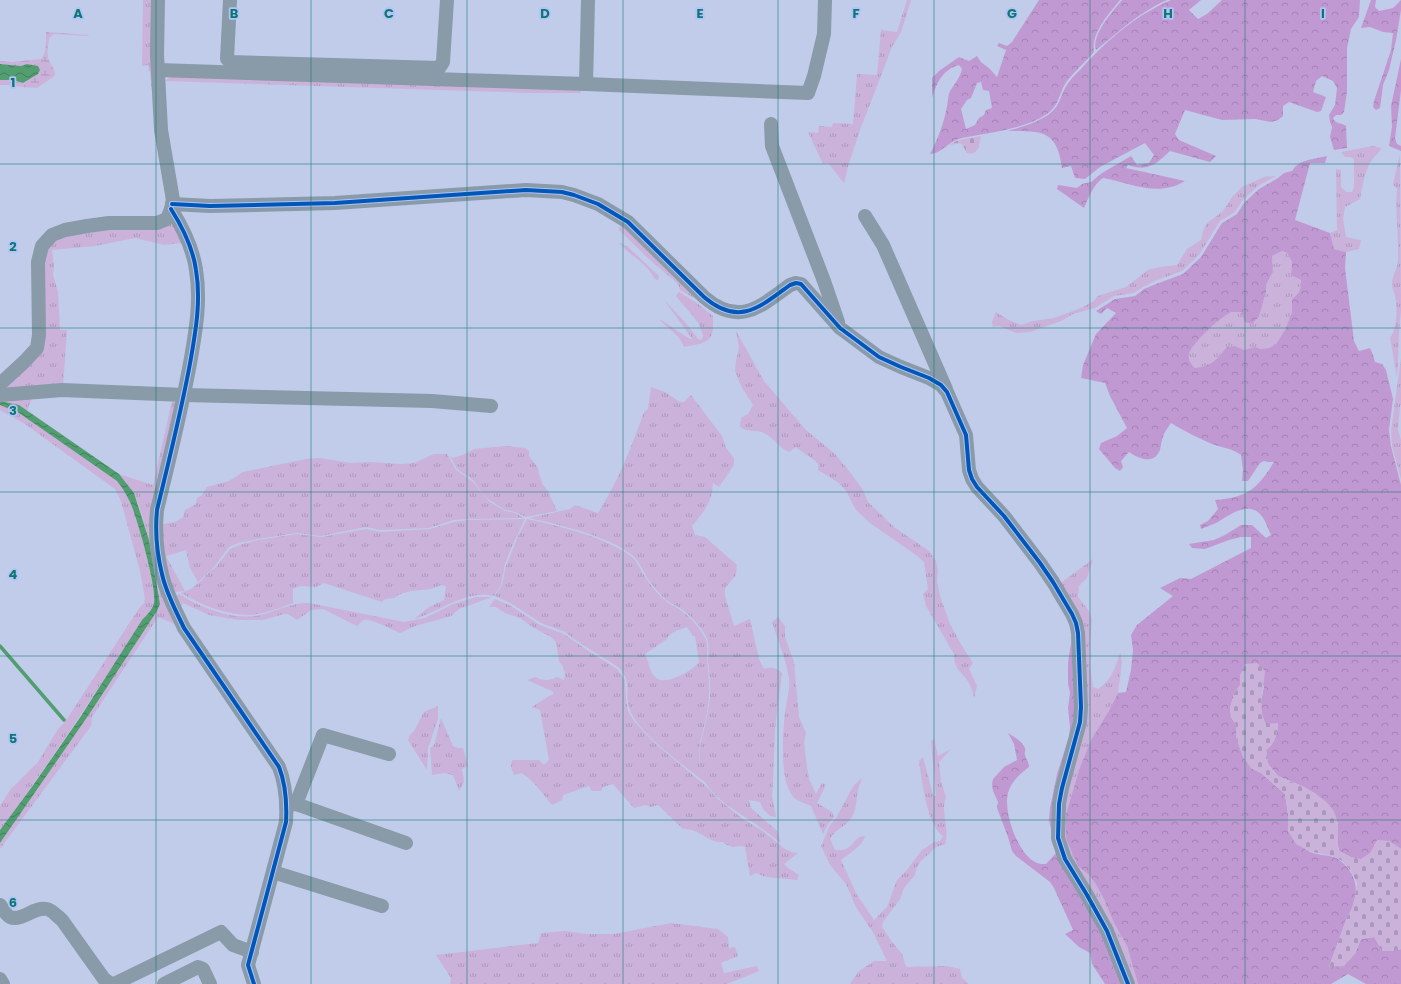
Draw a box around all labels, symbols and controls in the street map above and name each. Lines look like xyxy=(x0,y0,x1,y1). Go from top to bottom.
text: A xyxy=(73,4,83,23)
text: B xyxy=(230,4,239,23)
text: C xyxy=(384,4,394,23)
text: D xyxy=(540,4,550,23)
text: E xyxy=(696,4,704,23)
text: F xyxy=(852,4,860,23)
text: G xyxy=(1007,4,1017,23)
text: H xyxy=(1163,4,1173,23)
text: I xyxy=(1321,4,1325,23)
text: 1 xyxy=(11,73,15,92)
text: 2 xyxy=(9,237,17,256)
text: 3 xyxy=(9,401,17,420)
text: 4 xyxy=(9,565,18,584)
text: 5 xyxy=(9,729,17,748)
text: 6 xyxy=(9,893,17,912)

